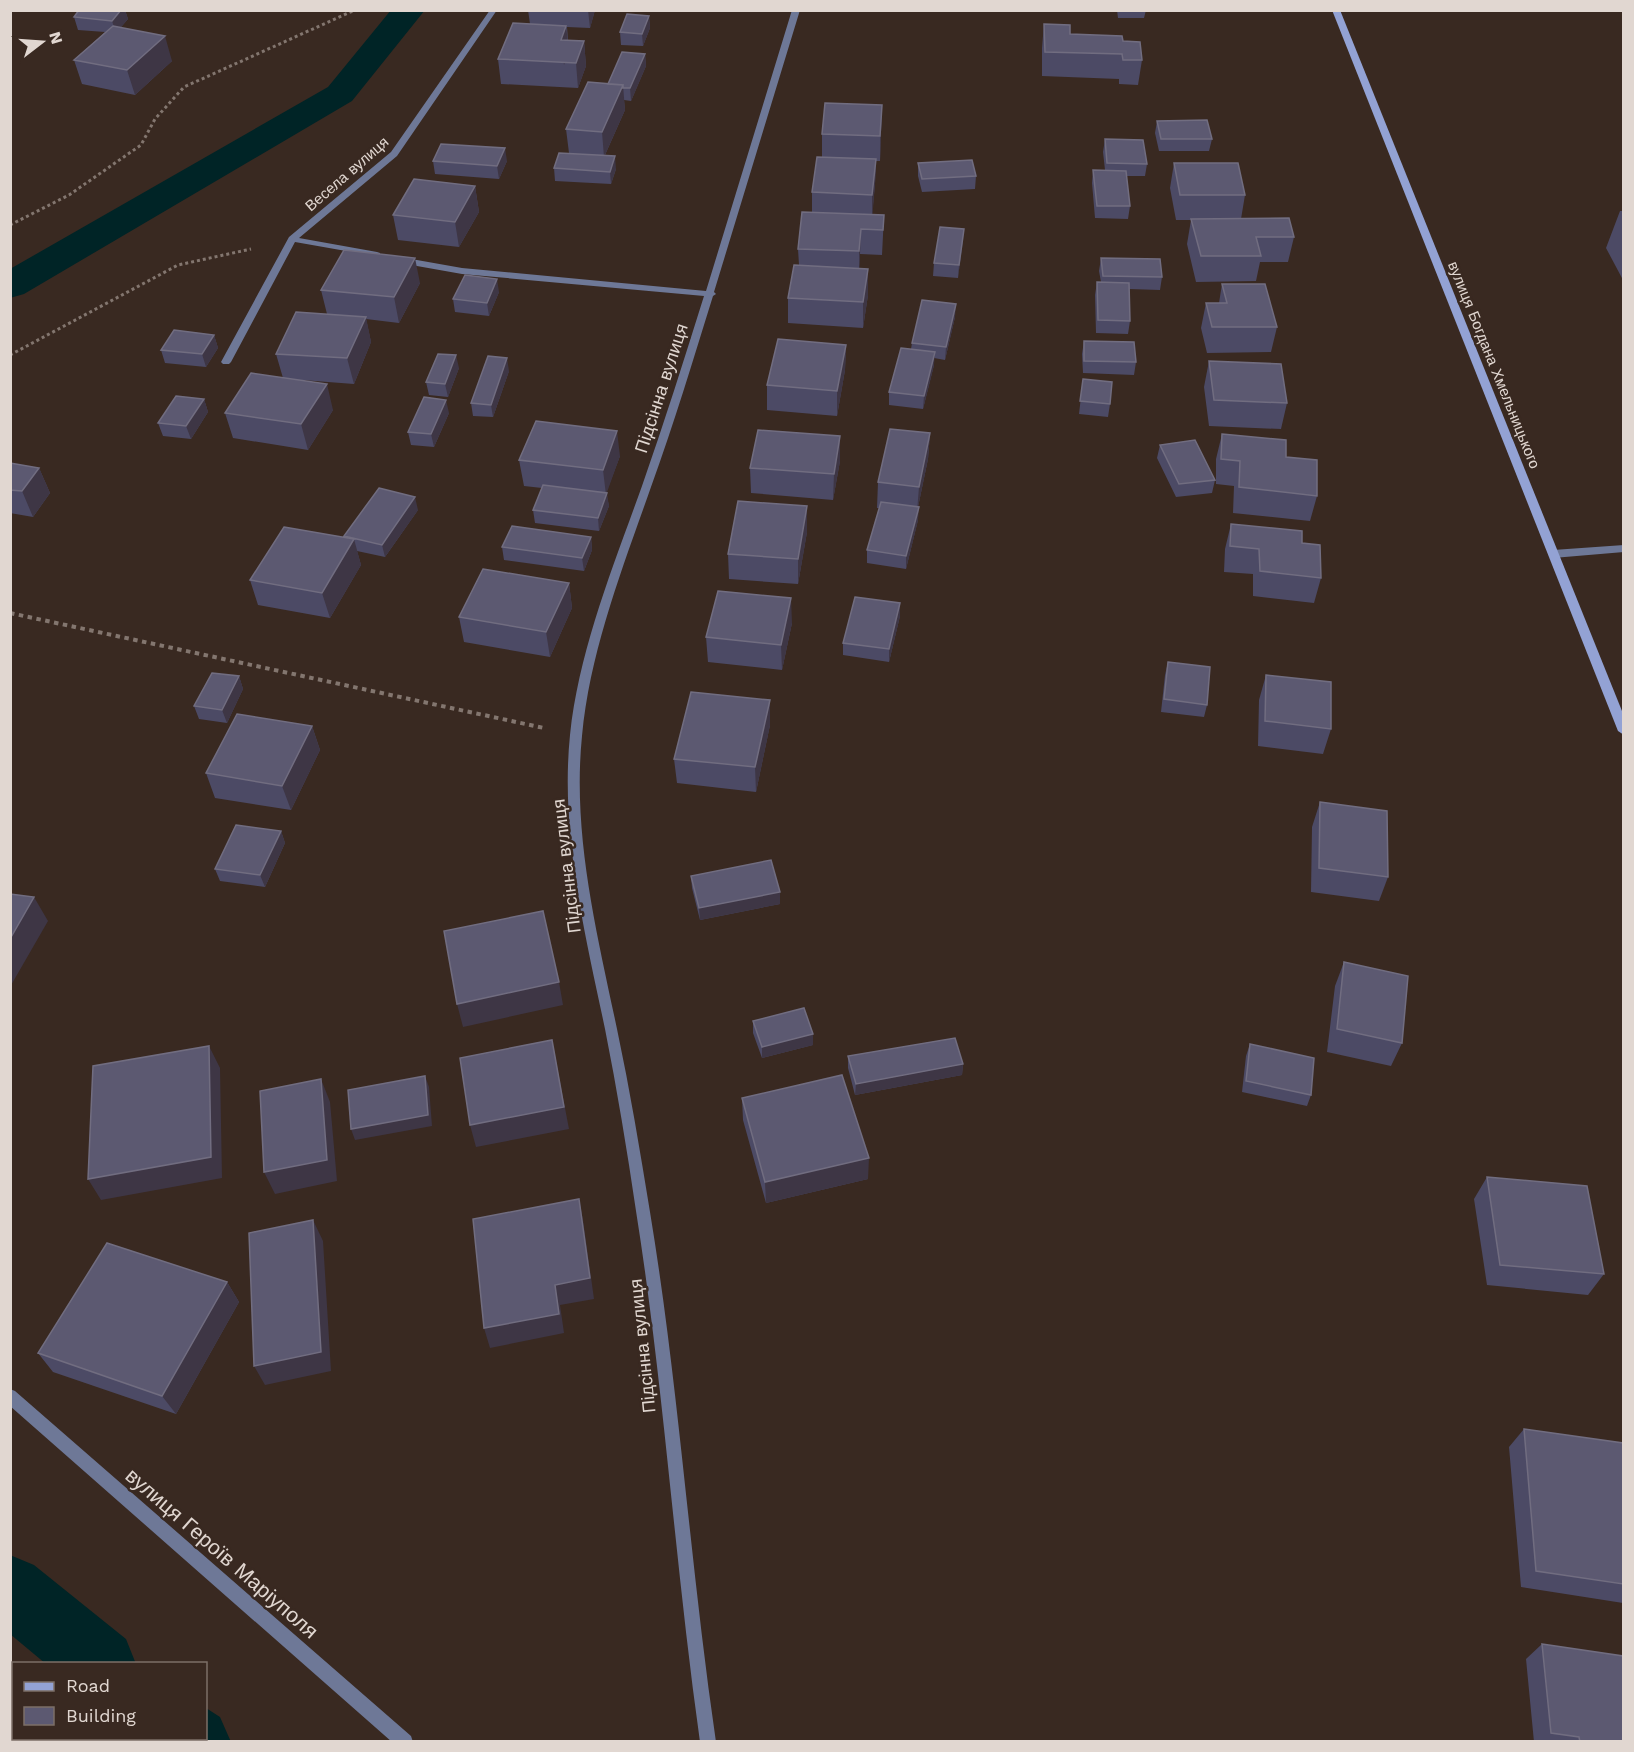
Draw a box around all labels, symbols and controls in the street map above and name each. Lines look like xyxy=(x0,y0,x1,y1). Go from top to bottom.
north arrow xyxy=(12,12,72,72)
text: N xyxy=(45,29,67,46)
street label: Весела вулиця xyxy=(302,133,392,215)
street label: вулиця Богдана Хмельницького xyxy=(1444,259,1544,471)
street label: Підсінна вулиця xyxy=(630,321,692,455)
street label: Підсінна вулиця xyxy=(547,798,585,934)
street label: Підсінна вулиця xyxy=(625,1278,659,1414)
street label: вулиця Героїв Маріуполя xyxy=(121,1463,323,1643)
legend xyxy=(12,1662,207,1740)
text: Road xyxy=(66,1675,110,1696)
text: Building xyxy=(66,1705,136,1726)

